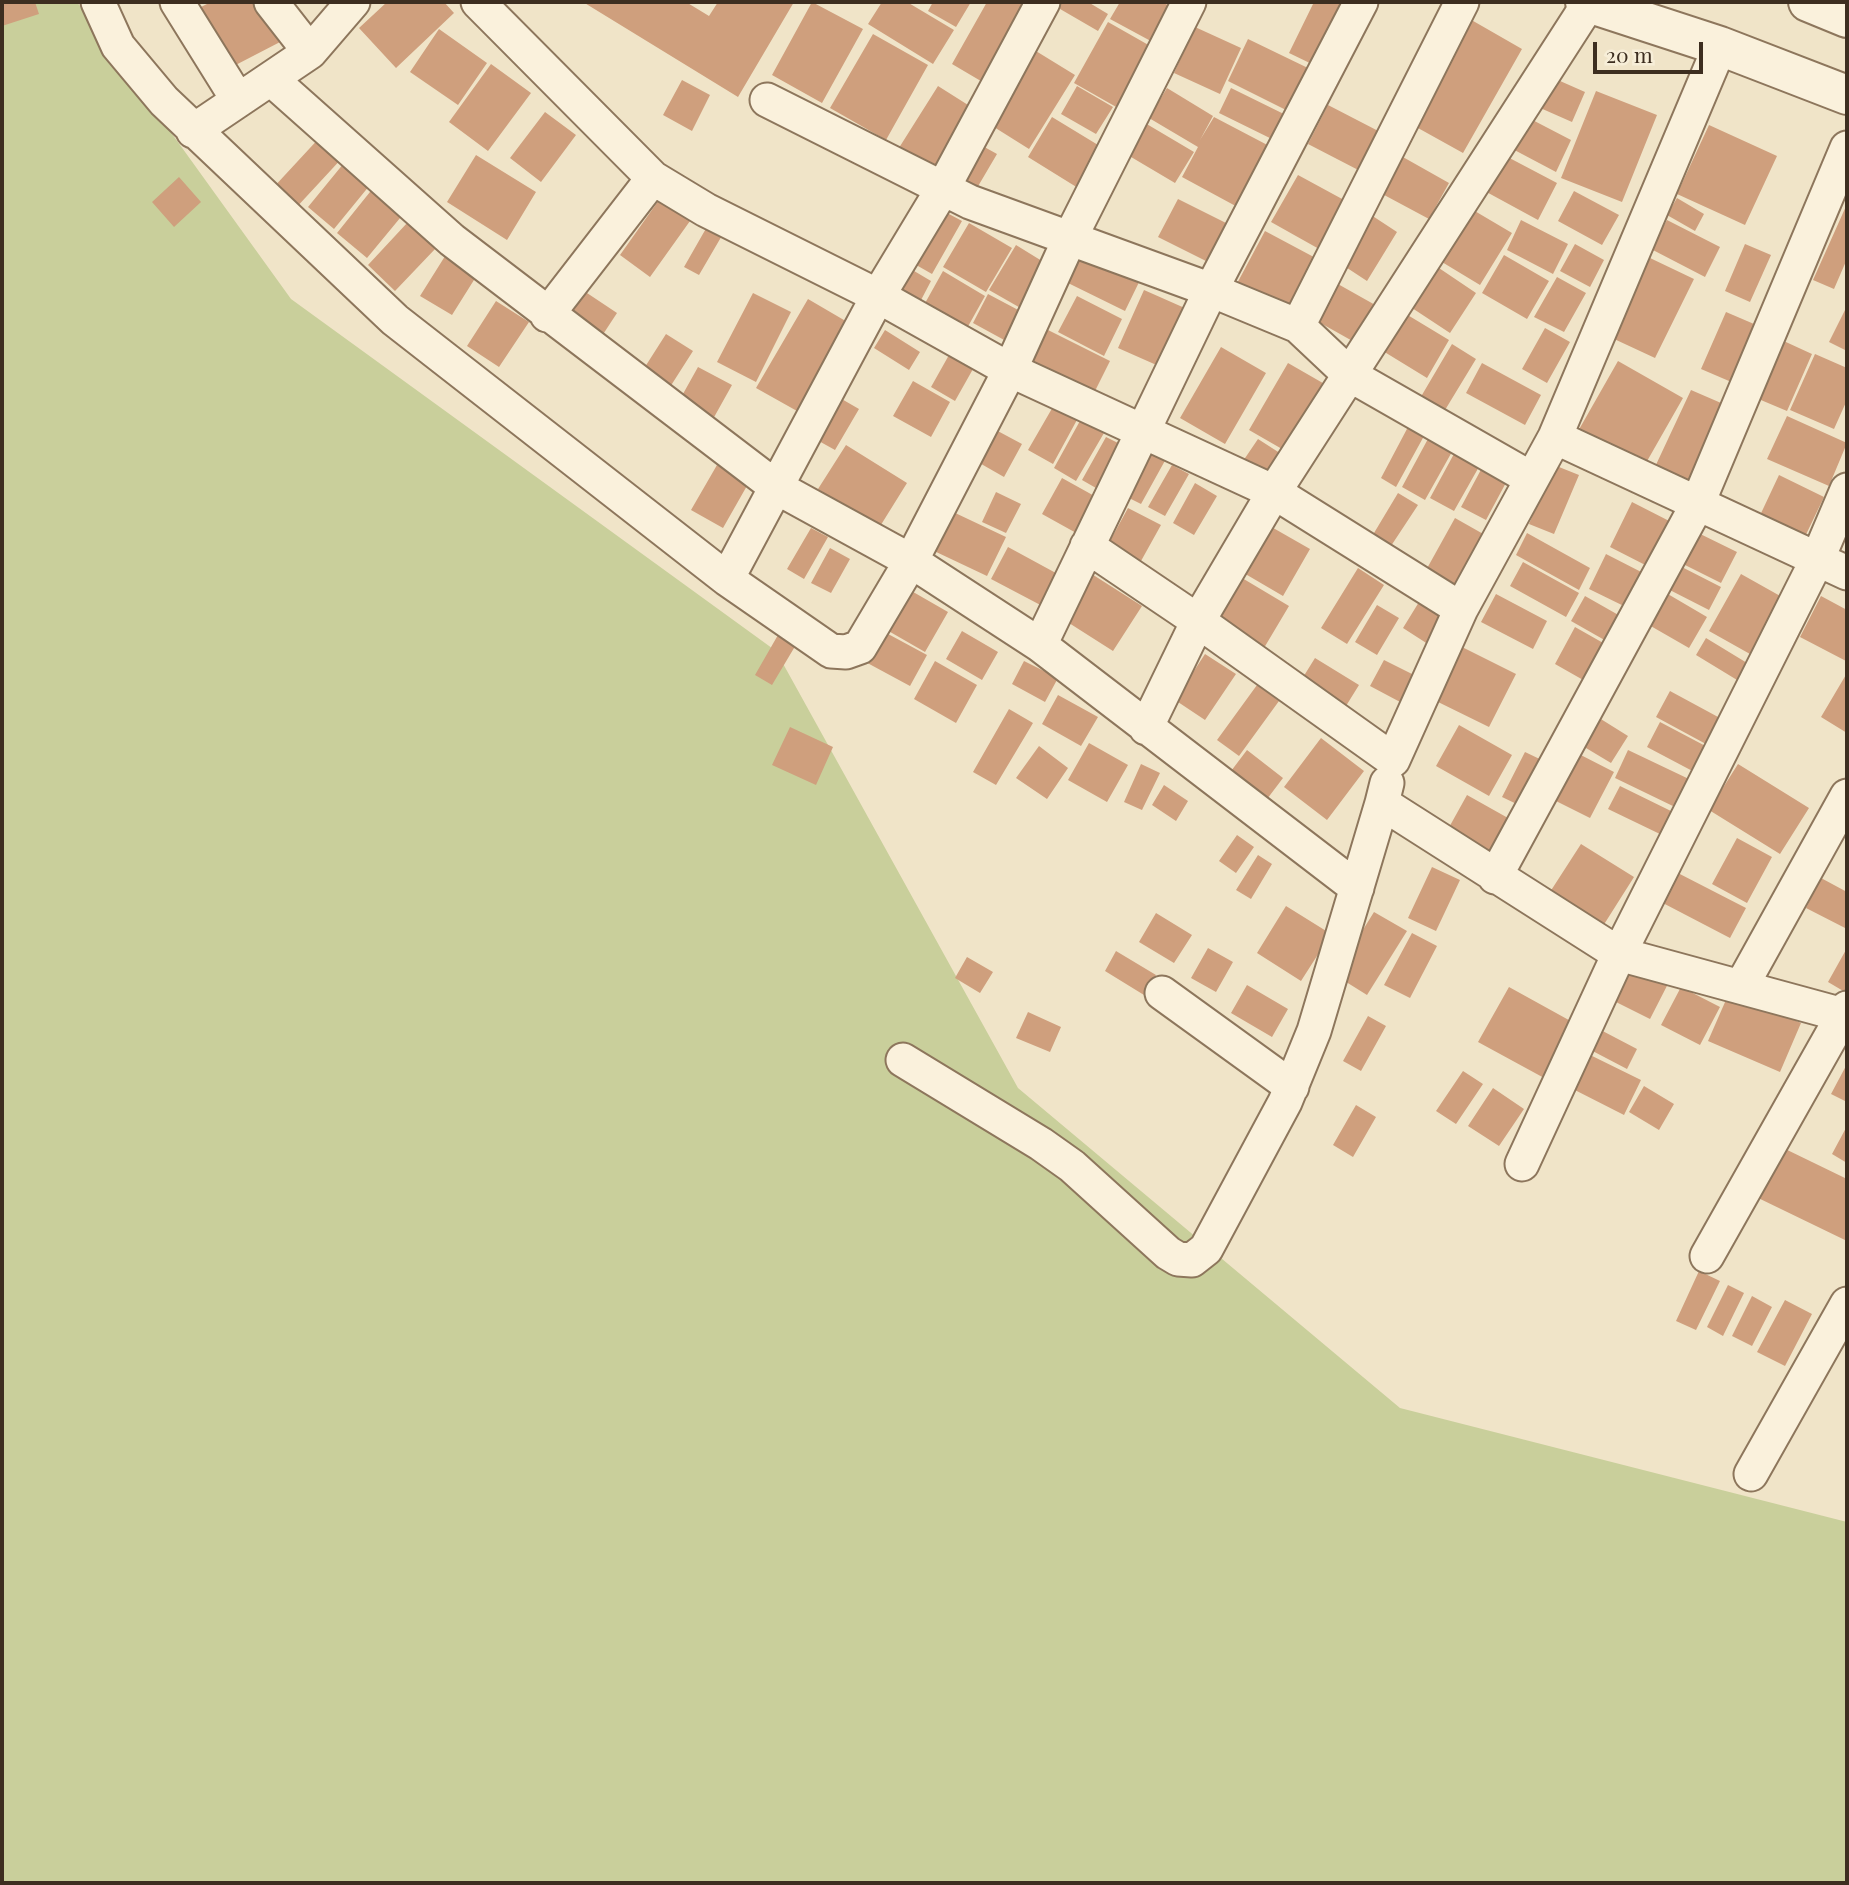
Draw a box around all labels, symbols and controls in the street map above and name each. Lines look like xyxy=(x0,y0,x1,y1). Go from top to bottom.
scale bar xyxy=(1597,28,1707,72)
text: 20 m xyxy=(1606,40,1653,68)

